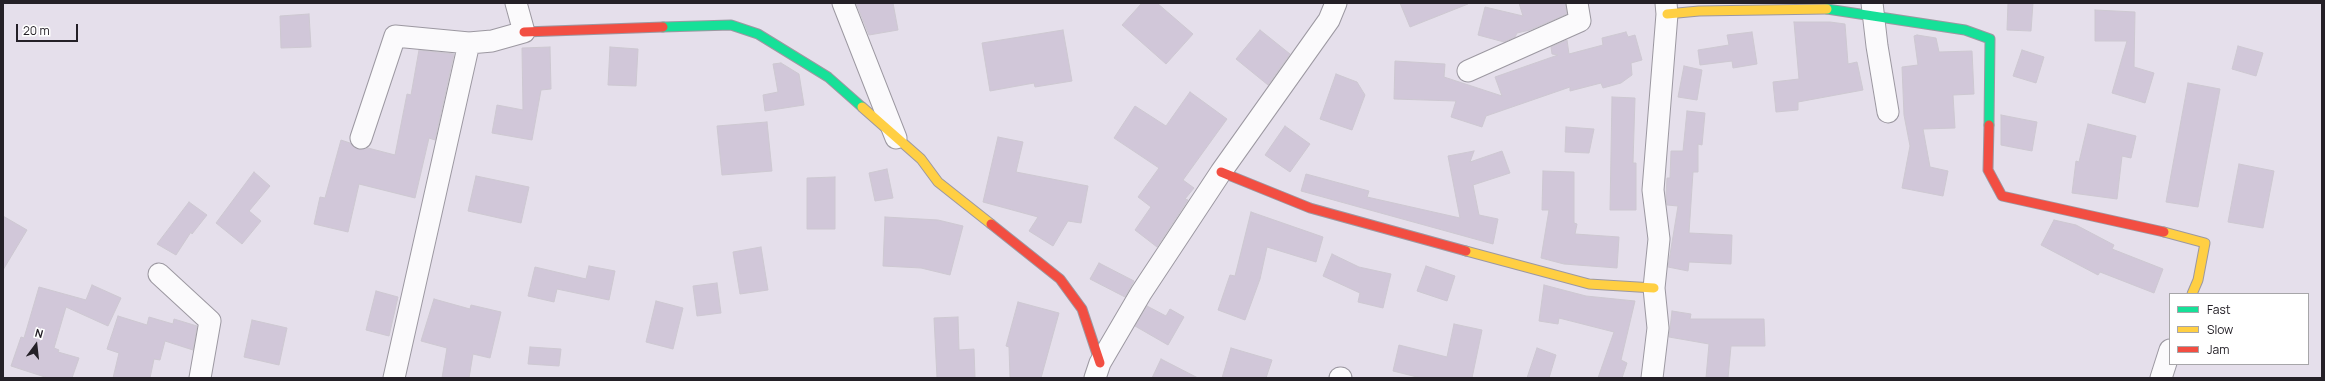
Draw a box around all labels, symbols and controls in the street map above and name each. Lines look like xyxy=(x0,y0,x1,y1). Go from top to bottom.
scale bar xyxy=(18,16,80,42)
text: 20 m xyxy=(23,22,50,39)
legend xyxy=(2169,293,2309,365)
text: Fast xyxy=(2207,301,2231,318)
text: Slow xyxy=(2207,321,2233,338)
north arrow xyxy=(16,325,56,365)
text: N xyxy=(33,325,45,341)
text: Jam xyxy=(2207,341,2229,358)

